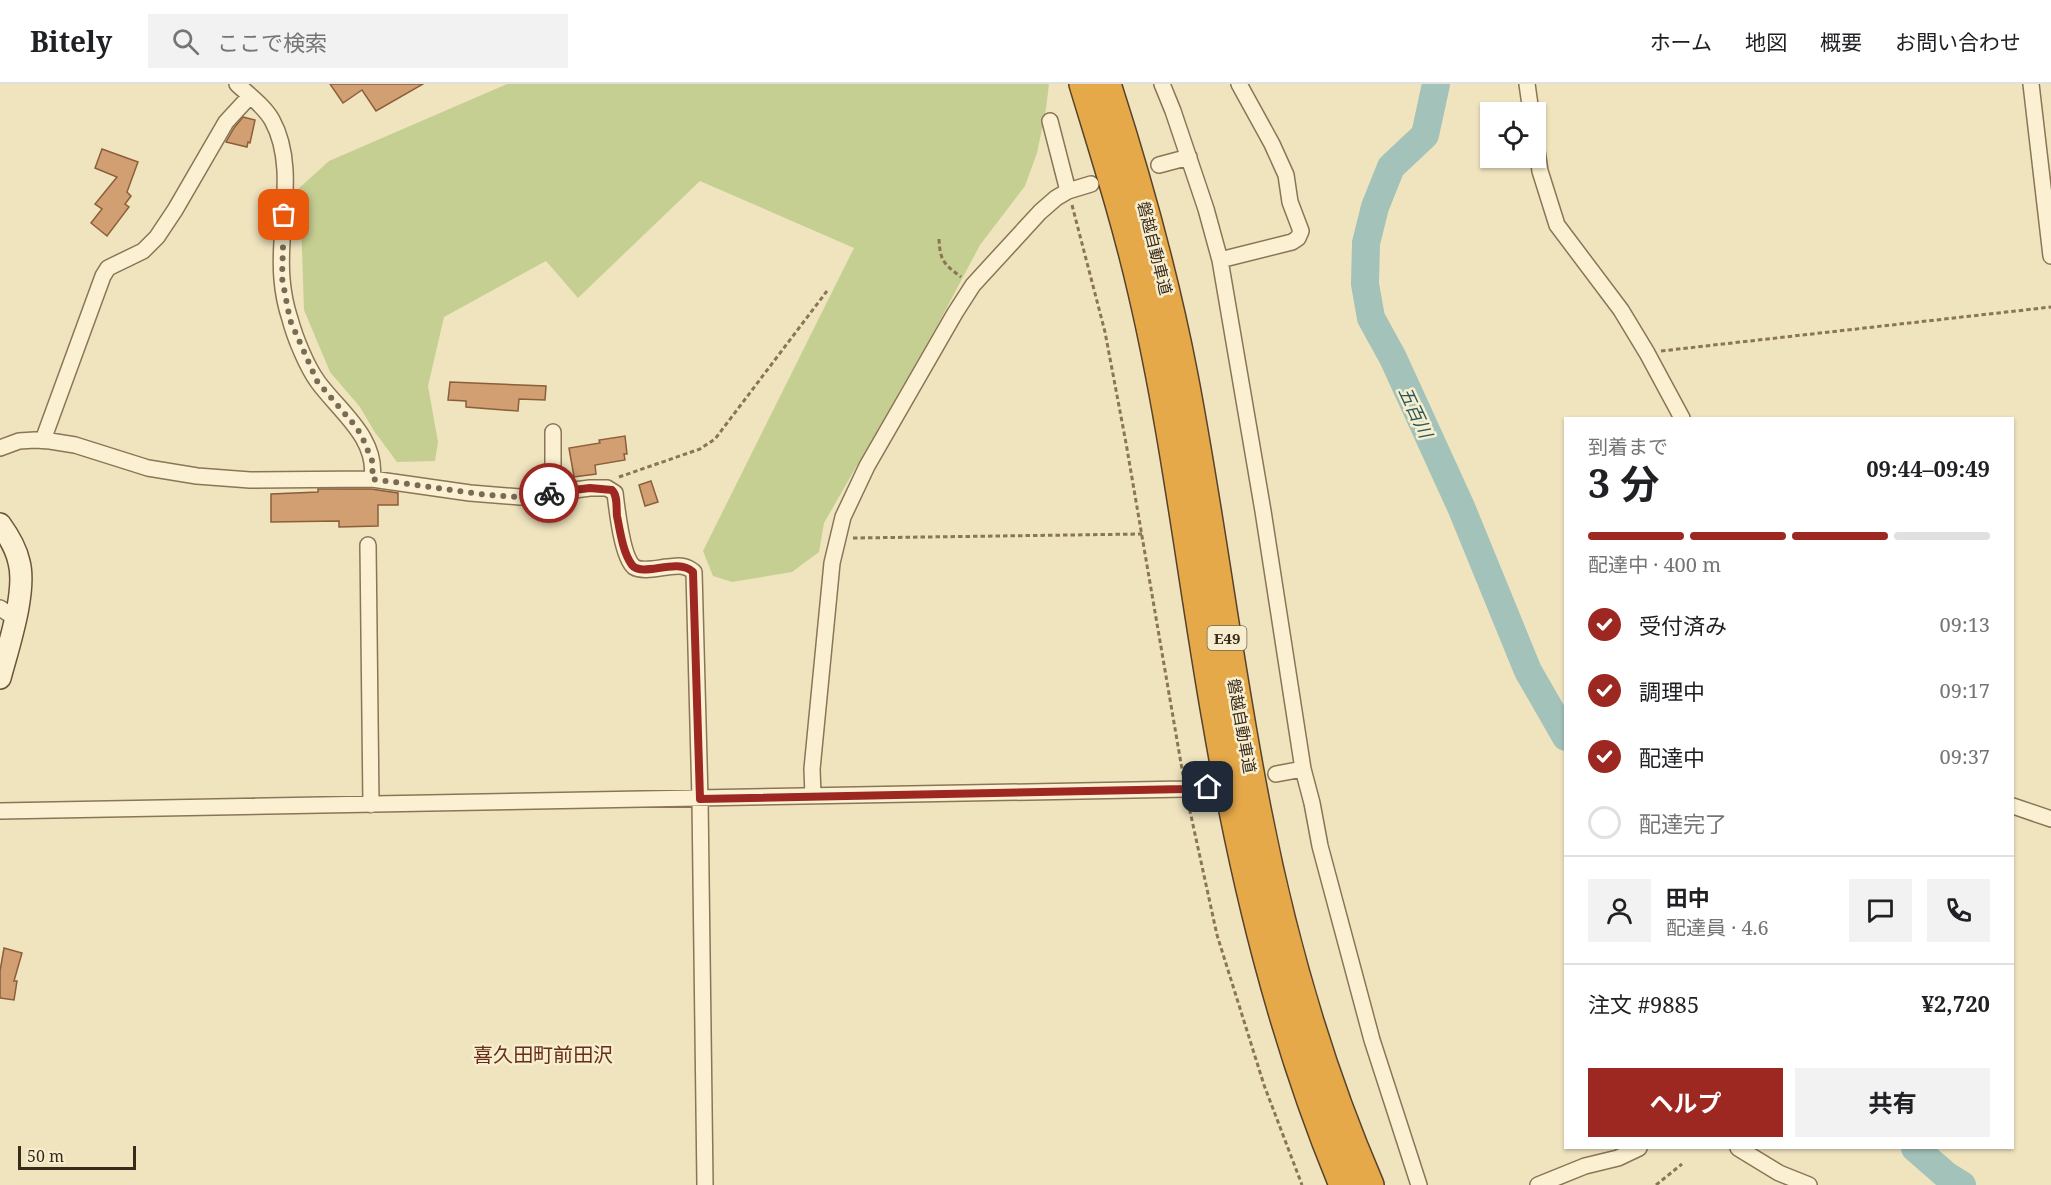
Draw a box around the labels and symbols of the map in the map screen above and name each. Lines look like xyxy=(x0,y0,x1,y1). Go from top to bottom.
pin xyxy=(258,189,309,240)
street label: 磐越自動車道 xyxy=(1133,199,1177,297)
water label: 五百川 xyxy=(1394,382,1439,443)
courier xyxy=(519,463,579,523)
road number: E49 xyxy=(1208,626,1246,650)
street label: 磐越自動車道 xyxy=(1223,677,1261,775)
pin xyxy=(1182,761,1233,812)
district label: 喜久田町前田沢 xyxy=(473,1041,613,1068)
scale bar xyxy=(18,1143,136,1170)

